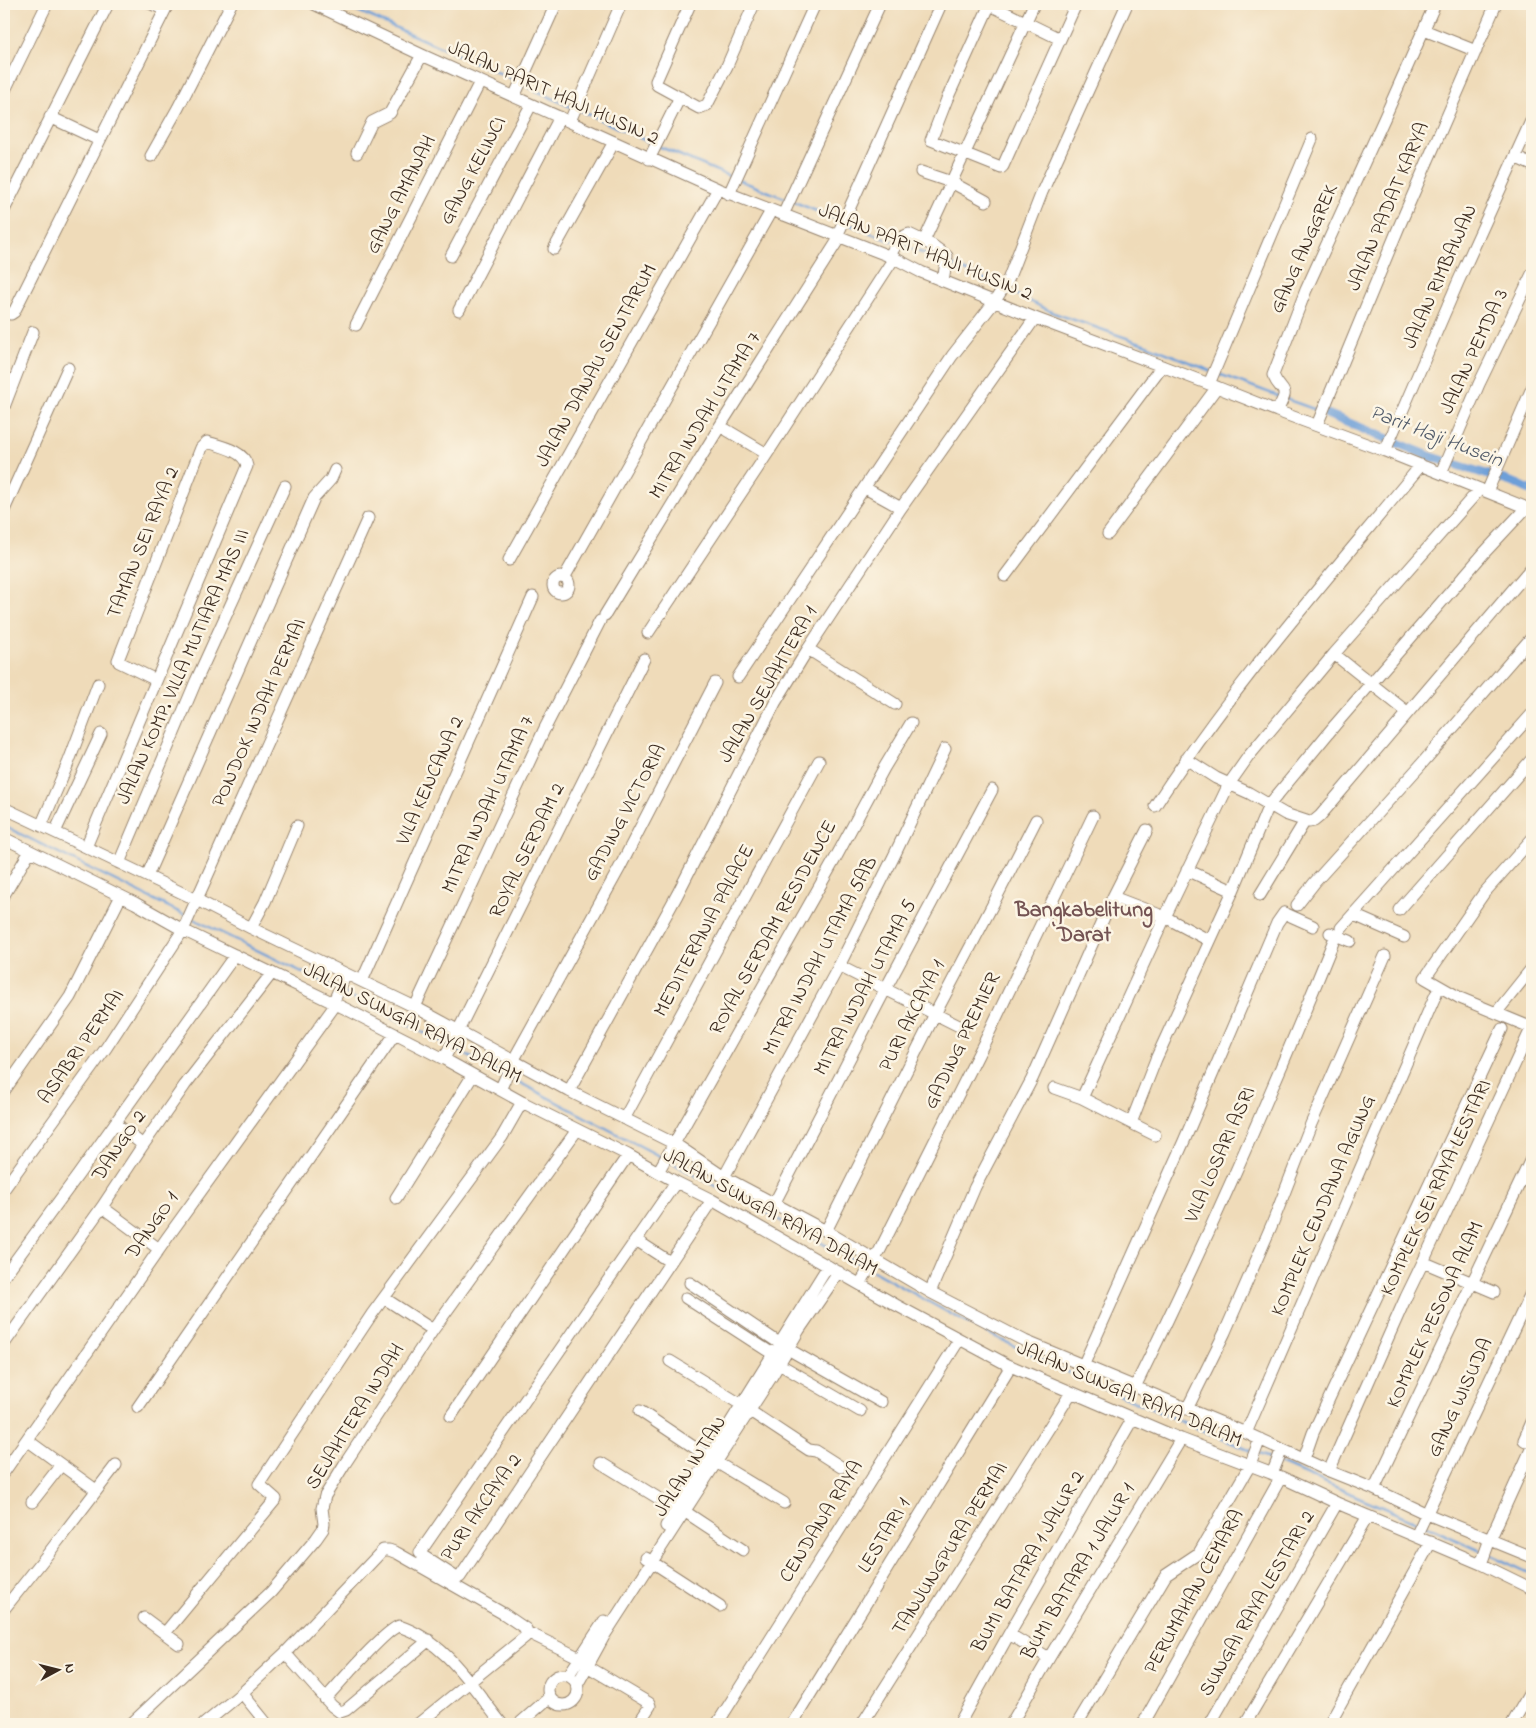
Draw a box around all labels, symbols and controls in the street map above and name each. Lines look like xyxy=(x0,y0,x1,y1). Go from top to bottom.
street label: JALAN PARIT HAJI HUSIN 2 xyxy=(443,34,663,154)
street label: GANG KELINCI xyxy=(433,112,515,230)
street label: JALAN PADAT KARYA xyxy=(1340,118,1438,296)
street label: GANG AMANAH xyxy=(360,130,444,260)
street label: GANG ANGGREK xyxy=(1263,179,1347,318)
street label: JALAN PARIT HAJI HUSIN 2 xyxy=(813,197,1037,309)
street label: JALAN RIMBAWAN xyxy=(1396,200,1486,354)
street label: JALAN DANAU SENTARUM xyxy=(529,259,665,473)
street label: JALAN PEMDA 3 xyxy=(1433,285,1517,419)
street label: MITRA INDAH UTAMA 7 xyxy=(643,327,769,505)
water label: Parit Haji Husein xyxy=(1365,398,1507,476)
street label: TAMAN SEI RAYA 2 xyxy=(100,463,188,623)
street label: JALAN KOMP. VILLA MUTIARA MAS III xyxy=(110,525,258,809)
street label: JALAN SEJAHTERA 1 xyxy=(712,601,826,769)
street label: PONDOK INDAH PERMAI xyxy=(205,614,315,812)
street label: VILA KENCANA 2 xyxy=(389,712,472,851)
street label: MITRA INDAH UTAMA 7 xyxy=(435,712,543,898)
street label: GADING VICTORIA xyxy=(578,739,674,887)
street label: ROYAL SERDAM 2 xyxy=(483,779,573,923)
street label: ROYAL SERDAM RESIDENCE xyxy=(703,815,845,1041)
street label: MEDITERANIA PALACE xyxy=(647,840,763,1022)
street label: MITRA INDAH UTAMA 5AB xyxy=(758,853,884,1059)
district label: Bangkabelitung Darat xyxy=(1014,895,1153,952)
street label: MITRA INDAH UTAMA 5 xyxy=(809,896,923,1080)
street label: PURI AKCAYA 1 xyxy=(872,955,954,1077)
street label: JALAN SUNGAI RAYA DALAM xyxy=(297,956,527,1092)
street label: GADING PREMIER xyxy=(917,967,1009,1114)
street label: ASABRI PERMAI xyxy=(32,984,132,1110)
street label: KOMPLEK SEI RAYA LESTARI xyxy=(1374,1075,1500,1301)
street label: VILA LOSARI ASRI xyxy=(1178,1082,1264,1229)
street label: KOMPLEK CENDANA AGUNG xyxy=(1264,1091,1384,1321)
street label: DANGO 2 xyxy=(85,1104,155,1188)
street label: JALAN SUNGAI RAYA DALAM xyxy=(657,1142,883,1284)
street label: DANGO 1 xyxy=(118,1186,187,1267)
street label: KOMPLEK PESONA ALAM xyxy=(1380,1217,1492,1413)
street label: JALAN SUNGAI RAYA DALAM xyxy=(1012,1334,1246,1456)
street label: GANG WISUDA xyxy=(1421,1334,1501,1462)
street label: SEJAHTERA INDAH xyxy=(299,1338,413,1496)
street label: JALAN INTAN xyxy=(647,1411,735,1523)
street label: PURI AKCAYA 2 xyxy=(434,1448,530,1568)
street label: CENDANA RAYA xyxy=(773,1455,871,1589)
street label: TANJUNGPURA PERMAI xyxy=(886,1457,1016,1641)
street label: BUMI BATARA 1 JALUR 2 xyxy=(965,1466,1093,1659)
street label: BUMI BATARA 1 JALUR 1 xyxy=(1014,1478,1143,1667)
street label: LESTARI 1 xyxy=(851,1493,919,1579)
street label: PERUMAHAN CEMARA xyxy=(1138,1504,1252,1680)
street label: SUNGAI RAYA LESTARI 2 xyxy=(1193,1506,1323,1702)
north arrow xyxy=(32,1646,82,1696)
text: N xyxy=(58,1663,80,1675)

